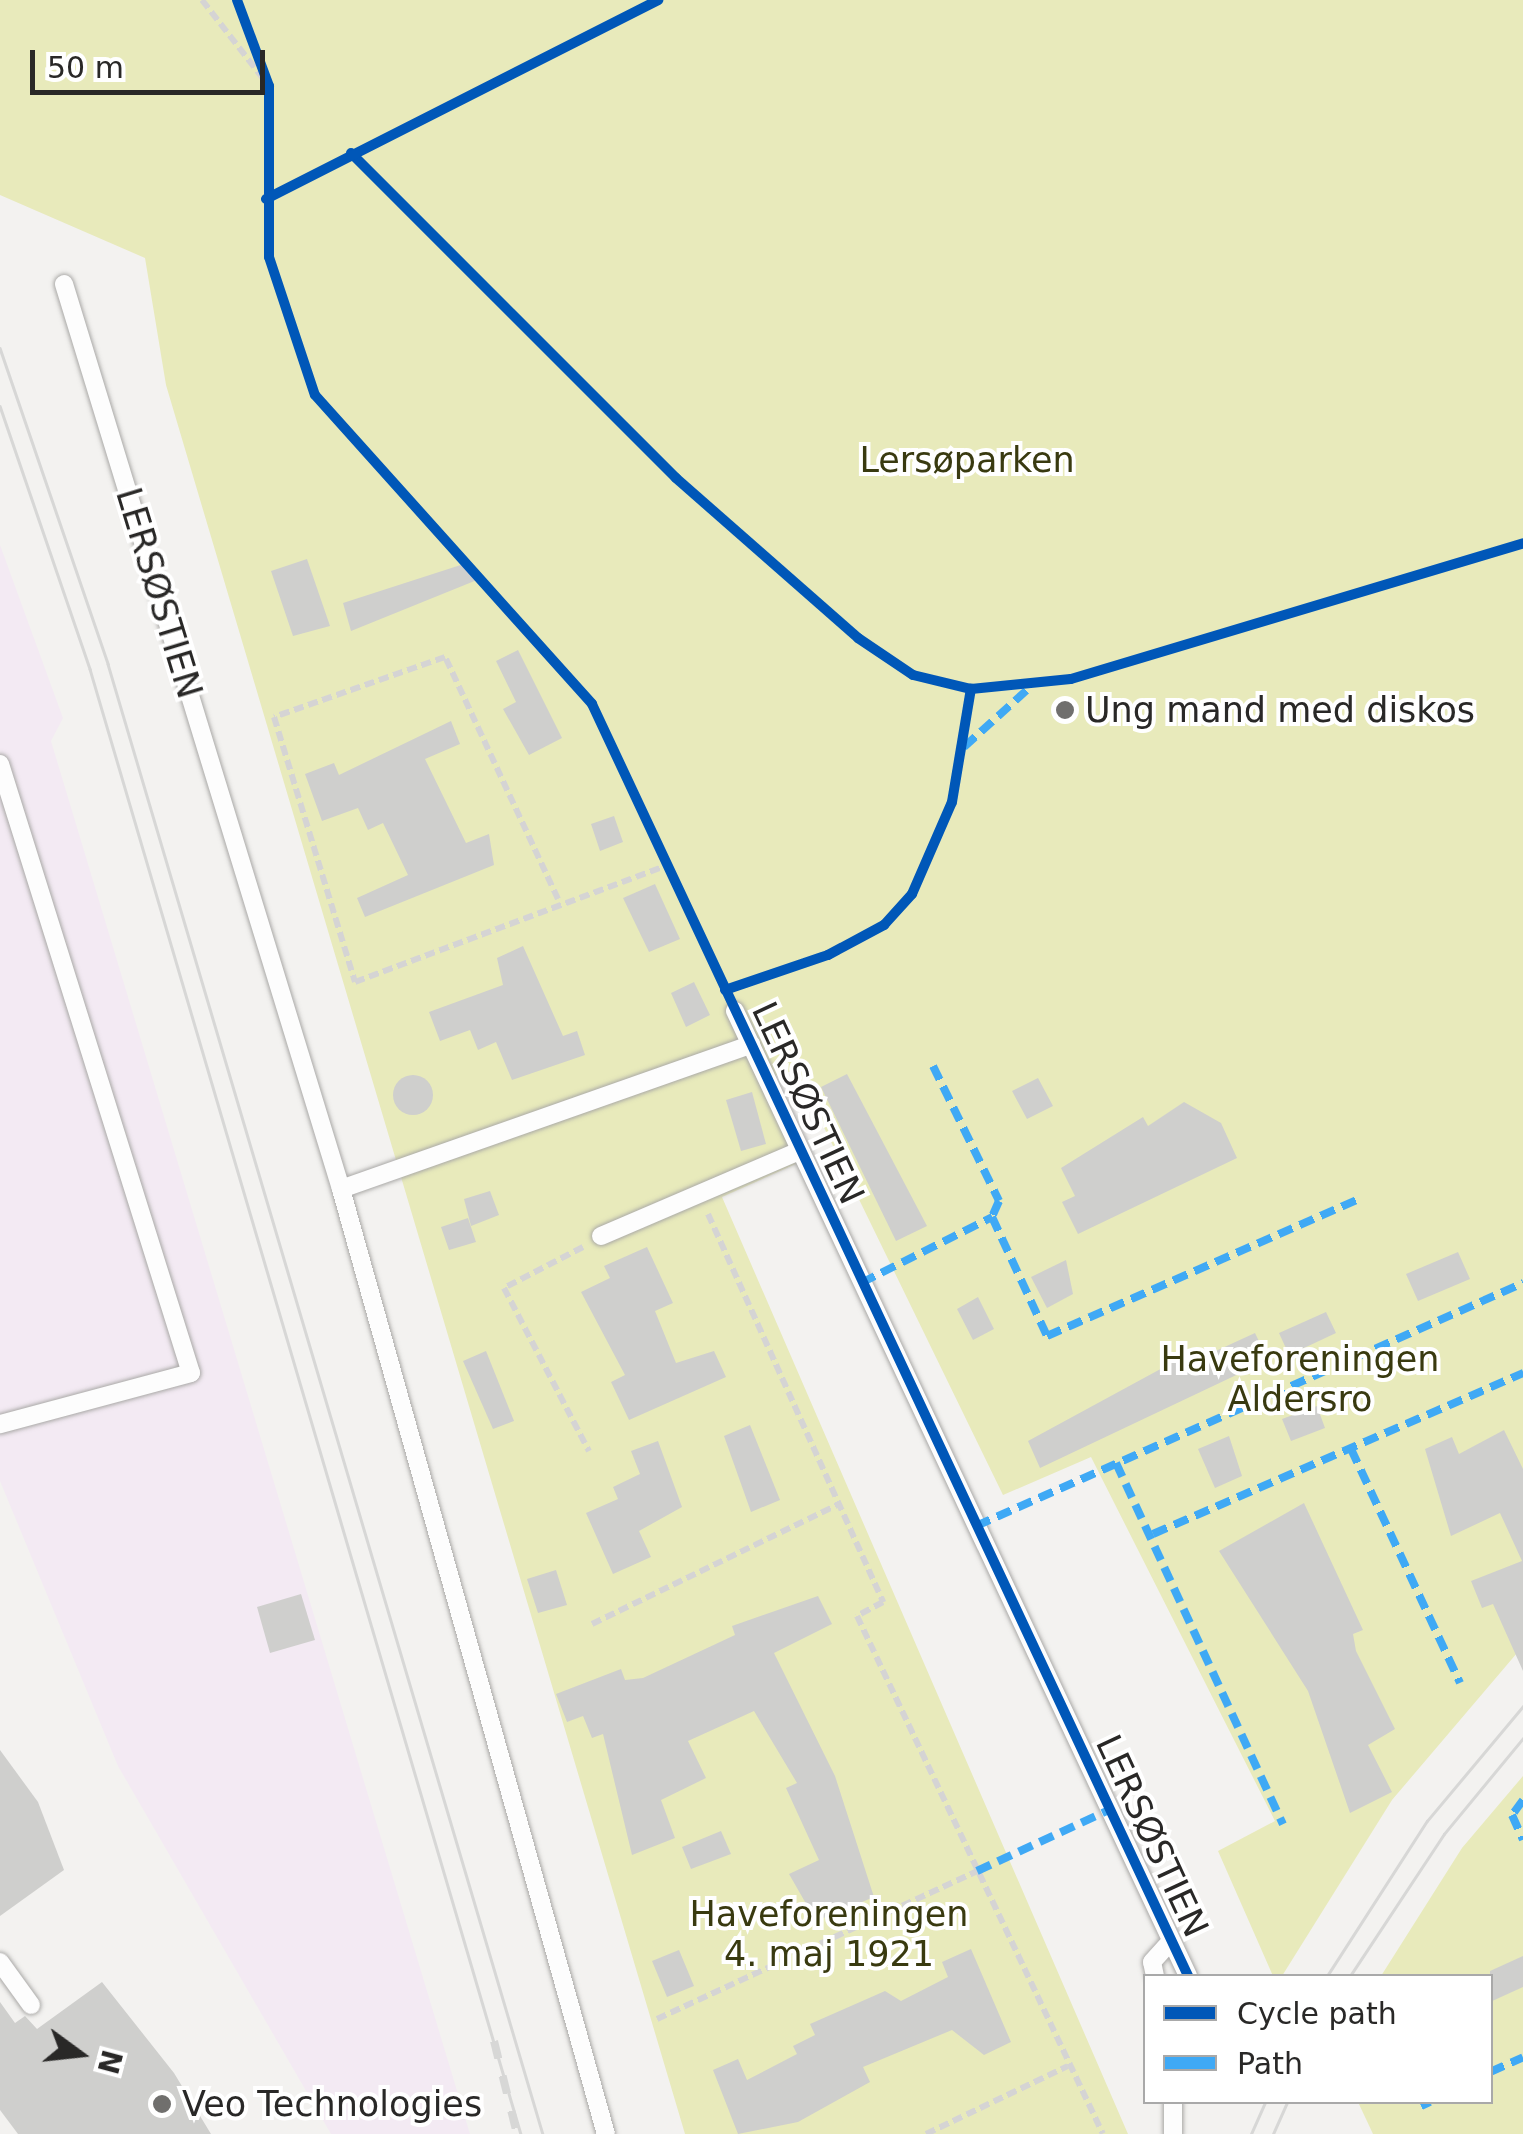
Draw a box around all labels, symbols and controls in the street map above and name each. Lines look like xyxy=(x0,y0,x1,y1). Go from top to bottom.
scale bar xyxy=(35,30,270,92)
text: 50 m xyxy=(47,50,124,85)
park label: Lersøparken xyxy=(859,439,1075,481)
street label: LERSØSTIEN xyxy=(107,483,211,703)
place label: Ung mand med diskos xyxy=(1085,689,1475,731)
marker: Ung mand med diskos xyxy=(1054,699,1076,721)
street label: LERSØSTIEN xyxy=(743,995,873,1211)
park label: Haveforeningen Aldersro xyxy=(1161,1338,1439,1420)
street label: LERSØSTIEN xyxy=(1087,1728,1217,1944)
park label: Haveforeningen 4. maj 1921 xyxy=(690,1893,968,1975)
legend xyxy=(1143,1974,1493,2104)
text: Cycle path xyxy=(1237,1996,1397,2031)
north arrow xyxy=(30,2004,130,2104)
text: N xyxy=(90,2046,128,2077)
text: Path xyxy=(1237,2046,1303,2081)
place label: Veo Technologies xyxy=(182,2083,482,2125)
marker: Veo Technologies xyxy=(151,2093,173,2115)

